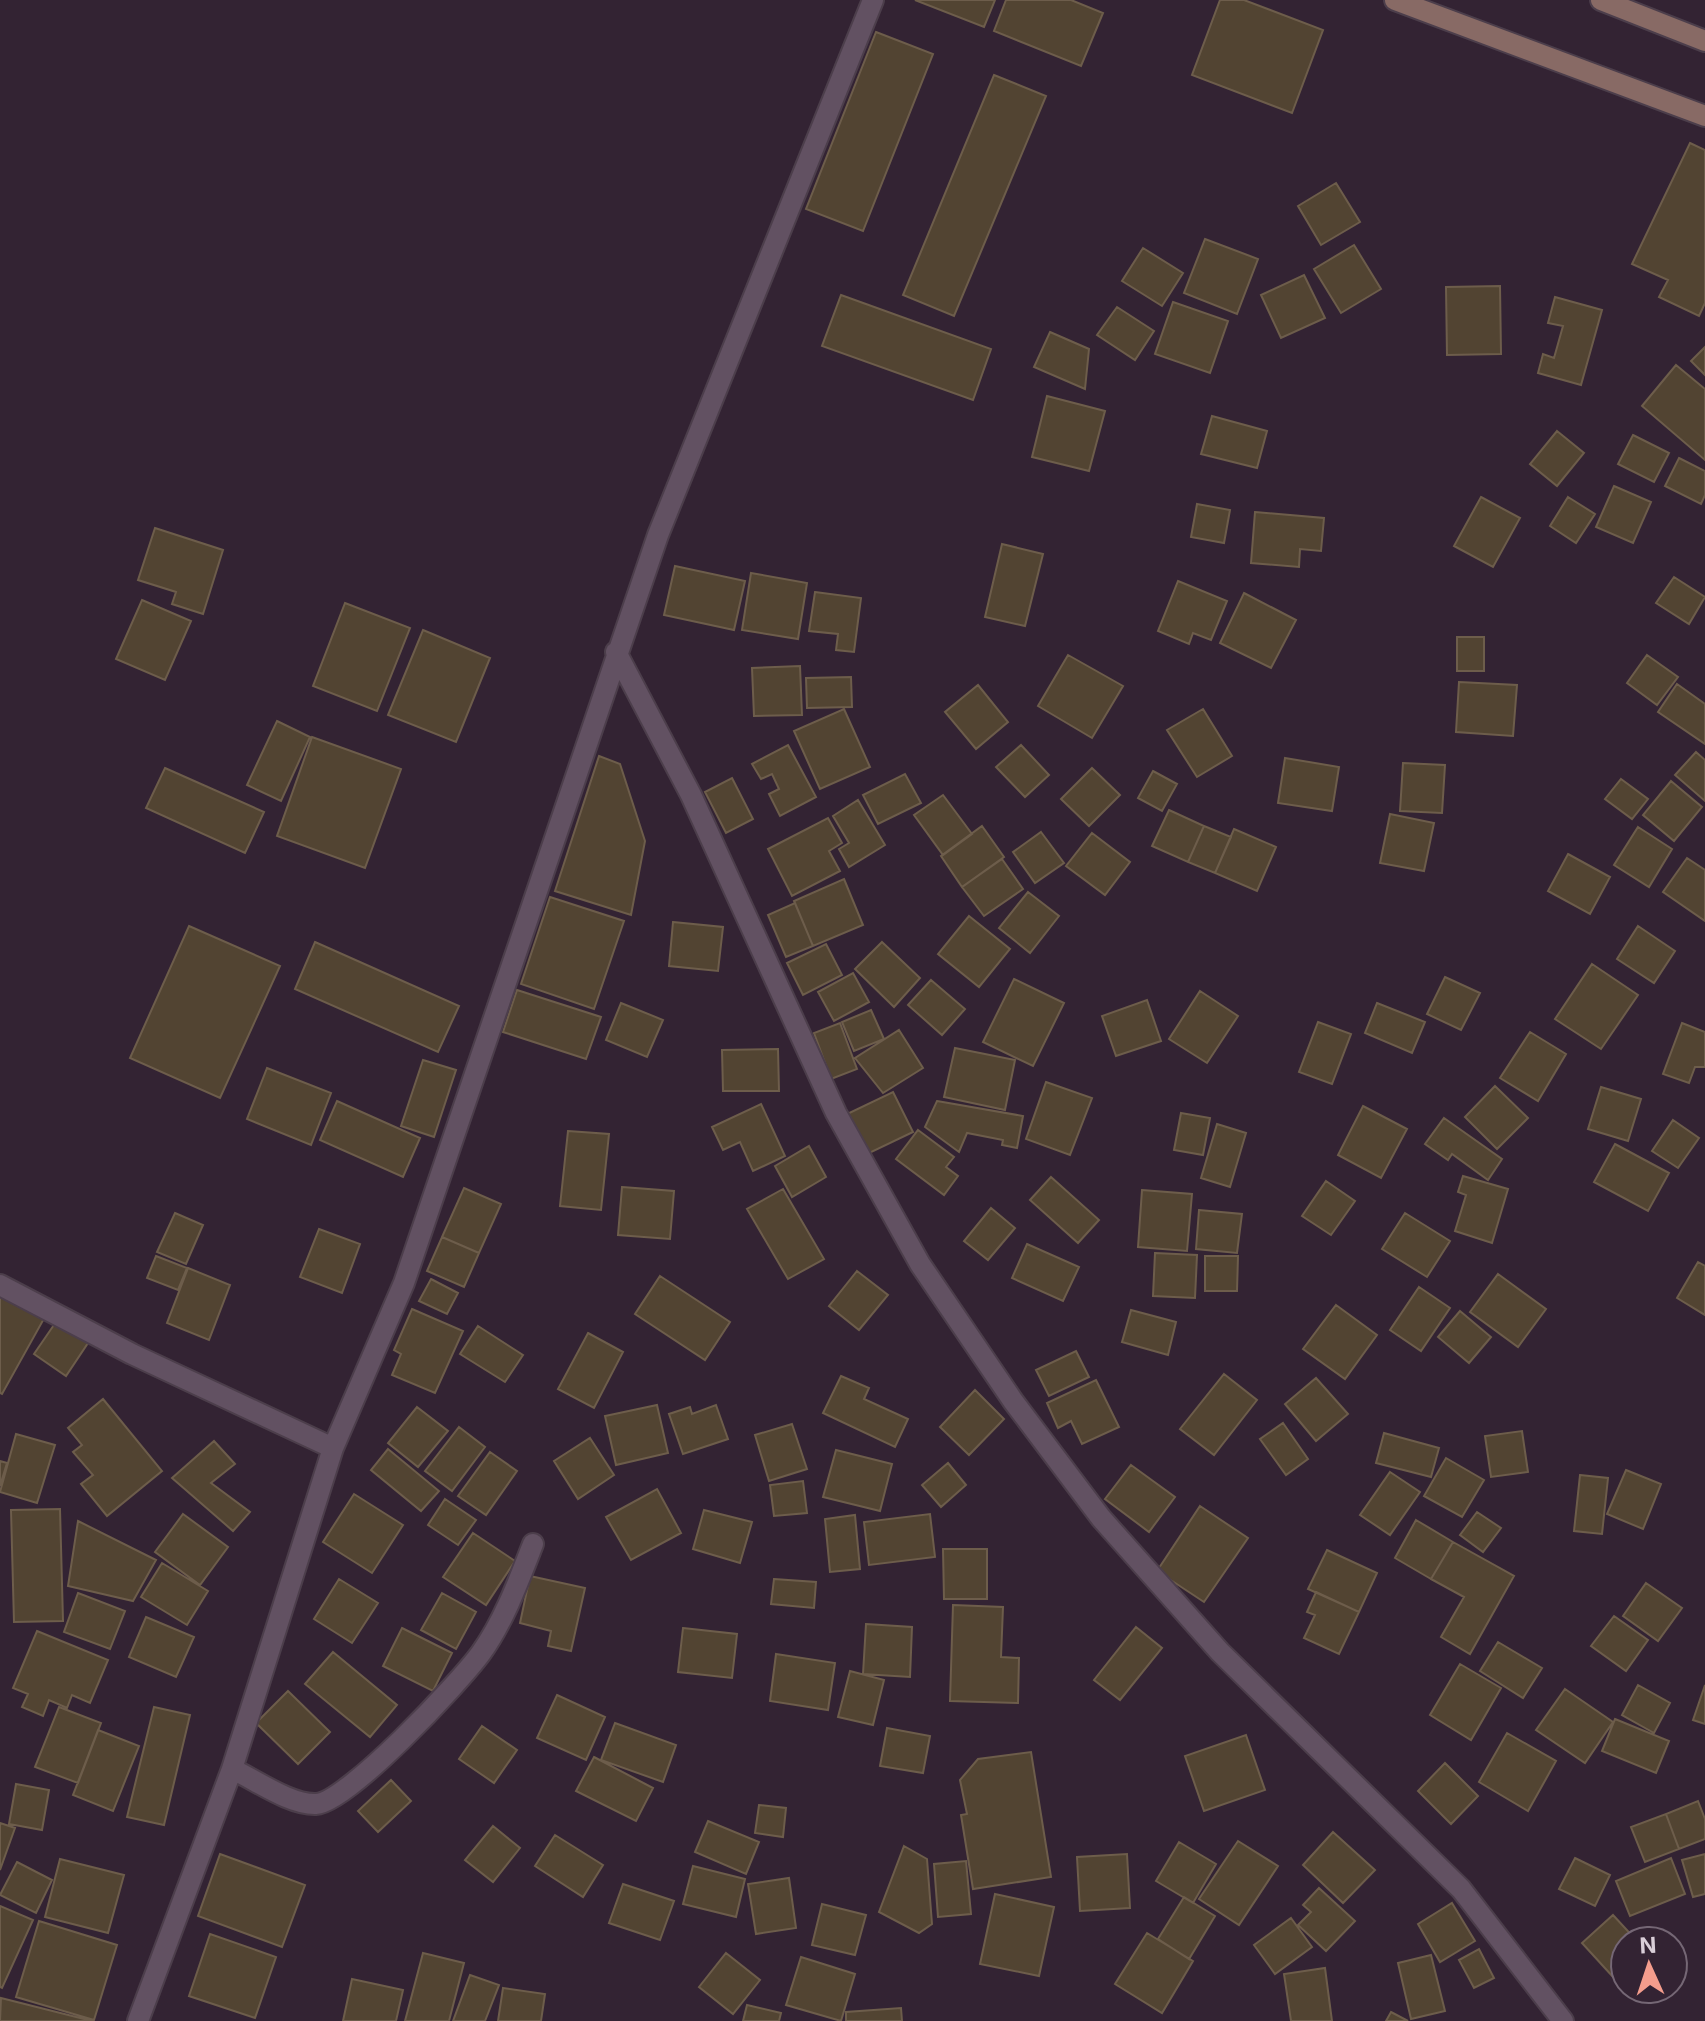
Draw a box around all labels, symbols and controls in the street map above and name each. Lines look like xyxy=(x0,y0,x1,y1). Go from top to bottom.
north arrow xyxy=(1609,1925,1689,2005)
text: N xyxy=(1639,1932,1657,1958)

